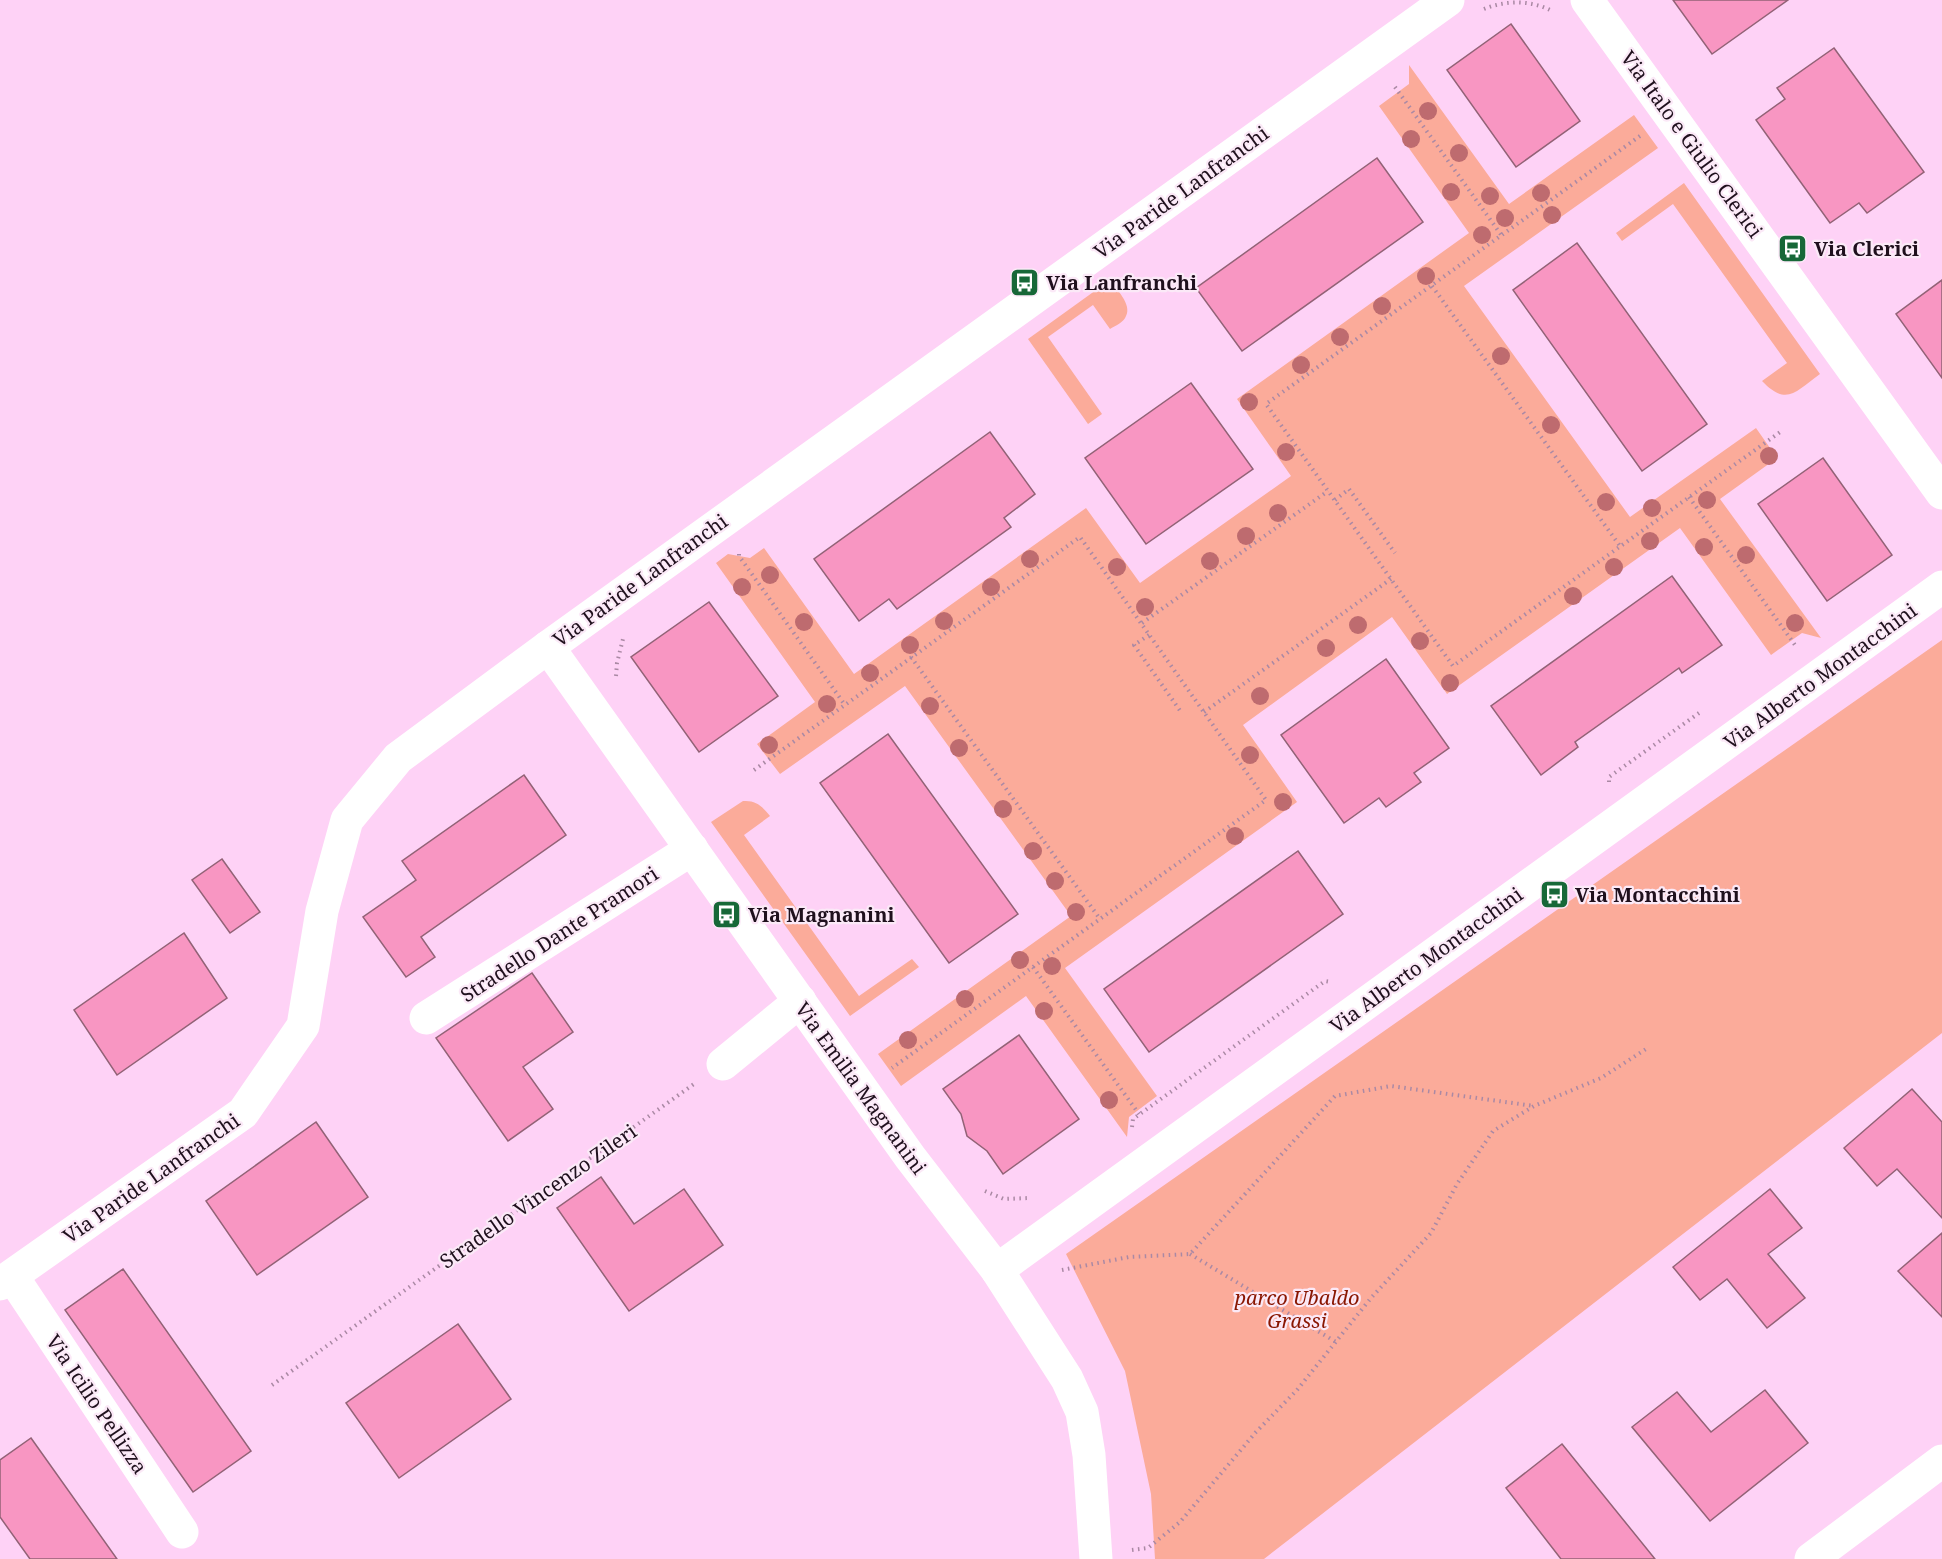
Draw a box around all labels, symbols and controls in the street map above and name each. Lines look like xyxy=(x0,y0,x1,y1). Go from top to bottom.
street label: Via Italo e Giulio Clerici xyxy=(1615,45,1769,243)
street label: Via Paride Lanfranchi xyxy=(1088,119,1274,265)
bus stop icon: Via Clerici xyxy=(1777,232,1809,264)
place label: Via Clerici xyxy=(1814,235,1919,262)
bus stop icon: Via Lanfranchi xyxy=(1009,266,1041,298)
place label: Via Lanfranchi xyxy=(1046,269,1197,296)
street label: Via Paride Lanfranchi xyxy=(547,507,733,653)
street label: Via Alberto Montacchini xyxy=(1718,596,1922,755)
street label: Stradello Dante Pramori xyxy=(455,860,664,1008)
bus stop icon: Via Montacchini xyxy=(1538,878,1570,910)
street label: Via Alberto Montacchini xyxy=(1324,880,1528,1039)
place label: Via Montacchini xyxy=(1575,881,1740,908)
bus stop icon: Via Magnanini xyxy=(711,898,743,930)
place label: Via Magnanini xyxy=(748,901,895,928)
street label: Via Emilia Magnanini xyxy=(789,996,933,1180)
street label: Via Paride Lanfranchi xyxy=(57,1106,245,1249)
street label: Stradello Vincenzo Zileri xyxy=(434,1117,642,1274)
park label: parco Ubaldo Grassi xyxy=(1233,1284,1360,1334)
street label: Via Icilio Pellizza xyxy=(40,1329,154,1479)

